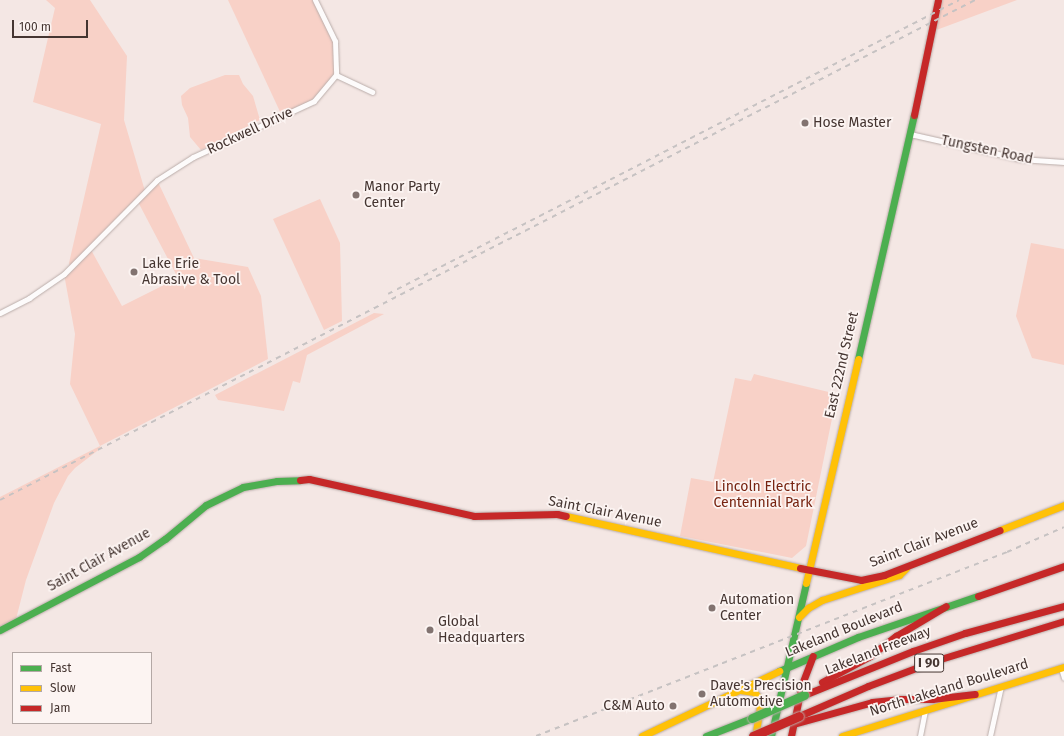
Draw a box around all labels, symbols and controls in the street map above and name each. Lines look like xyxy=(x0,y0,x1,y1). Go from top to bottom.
scale bar xyxy=(14,12,90,38)
text: 100 m xyxy=(19,20,51,34)
street label: Rockwell Drive xyxy=(204,104,296,158)
place label: Hose Master xyxy=(813,115,891,131)
marker: Hose Master xyxy=(800,118,810,128)
street label: Tungsten Road xyxy=(940,132,1034,168)
place label: Manor Party Center xyxy=(364,179,440,212)
marker: Manor Party Center xyxy=(351,190,361,200)
place label: Lake Erie Abrasive & Tool xyxy=(142,256,240,288)
marker: Lake Erie Abrasive & Tool xyxy=(129,267,139,277)
street label: East 222nd Street xyxy=(822,310,862,420)
park label: Lincoln Electric Centennial Park xyxy=(713,479,813,512)
street label: Saint Clair Avenue xyxy=(547,493,663,531)
street label: Saint Clair Avenue xyxy=(867,515,981,571)
street label: Saint Clair Avenue xyxy=(45,525,153,595)
place label: Automation Center xyxy=(720,592,794,624)
street label: Lakeland Boulevard xyxy=(783,599,905,661)
marker: Automation Center xyxy=(707,603,717,613)
place label: Global Headquarters xyxy=(438,614,525,646)
street label: Lakeland Freeway xyxy=(823,623,933,679)
marker: Global Headquarters xyxy=(425,625,435,635)
legend xyxy=(12,652,152,724)
road number: I 90 xyxy=(914,652,944,674)
street label: North Lakeland Boulevard xyxy=(868,656,1030,720)
text: Fast xyxy=(50,661,72,675)
place label: Dave's Precision Automotive xyxy=(710,678,812,710)
text: Slow xyxy=(50,681,76,695)
marker: Dave's Precision Automotive xyxy=(697,689,707,699)
place label: C&M Auto xyxy=(603,698,665,714)
text: Jam xyxy=(50,701,70,715)
marker: C&M Auto xyxy=(668,701,678,711)

